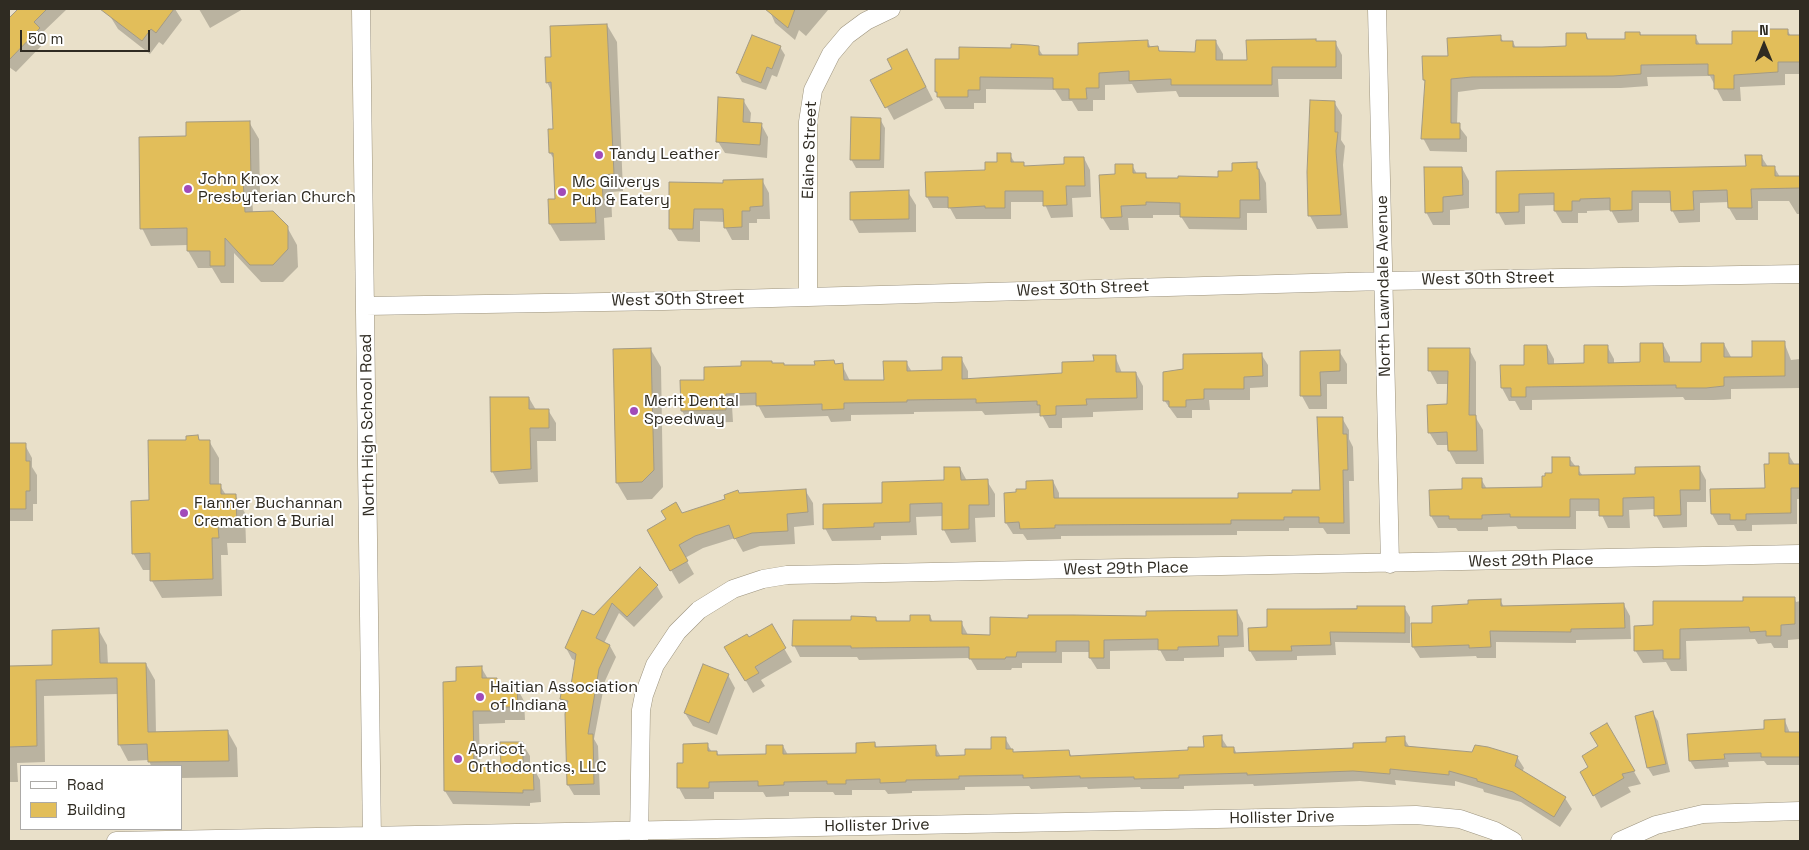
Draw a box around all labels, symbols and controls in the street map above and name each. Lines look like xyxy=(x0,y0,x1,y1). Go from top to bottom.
scale bar xyxy=(22,20,152,52)
north arrow xyxy=(1739,20,1789,70)
text: N xyxy=(1759,21,1769,39)
text: 50 m xyxy=(28,29,63,48)
street label: Elaine Street xyxy=(799,101,821,199)
place label: Tandy Leather xyxy=(609,145,720,165)
marker: Tandy Leather xyxy=(593,149,605,161)
place label: John Knox Presbyterian Church xyxy=(198,170,356,208)
place label: Mc Gilverys Pub & Eatery xyxy=(572,173,670,211)
marker: John Knox Presbyterian Church xyxy=(182,183,194,195)
marker: Mc Gilverys Pub & Eatery xyxy=(556,186,568,198)
street label: North Lawndale Avenue xyxy=(1373,195,1395,377)
street label: West 30th Street xyxy=(1421,268,1555,290)
street label: West 30th Street xyxy=(1016,277,1150,301)
street label: West 30th Street xyxy=(611,289,745,311)
street label: North High School Road xyxy=(357,333,379,517)
place label: Merit Dental Speedway xyxy=(644,392,739,430)
marker: Merit Dental Speedway xyxy=(628,405,640,417)
place label: Flanner Buchannan Cremation & Burial xyxy=(194,494,343,532)
marker: Flanner Buchannan Cremation & Burial xyxy=(178,507,190,519)
street label: West 29th Place xyxy=(1468,550,1594,572)
street label: West 29th Place xyxy=(1063,558,1189,580)
place label: Haitian Association of Indiana xyxy=(490,678,638,716)
marker: Haitian Association of Indiana xyxy=(474,691,486,703)
place label: Apricot Orthodontics, LLC xyxy=(468,740,606,778)
marker: Apricot Orthodontics, LLC xyxy=(452,753,464,765)
legend xyxy=(20,765,182,830)
text: Road xyxy=(67,775,104,794)
text: Building xyxy=(67,800,126,819)
street label: Hollister Drive xyxy=(1229,807,1335,829)
street label: Hollister Drive xyxy=(824,815,930,837)

